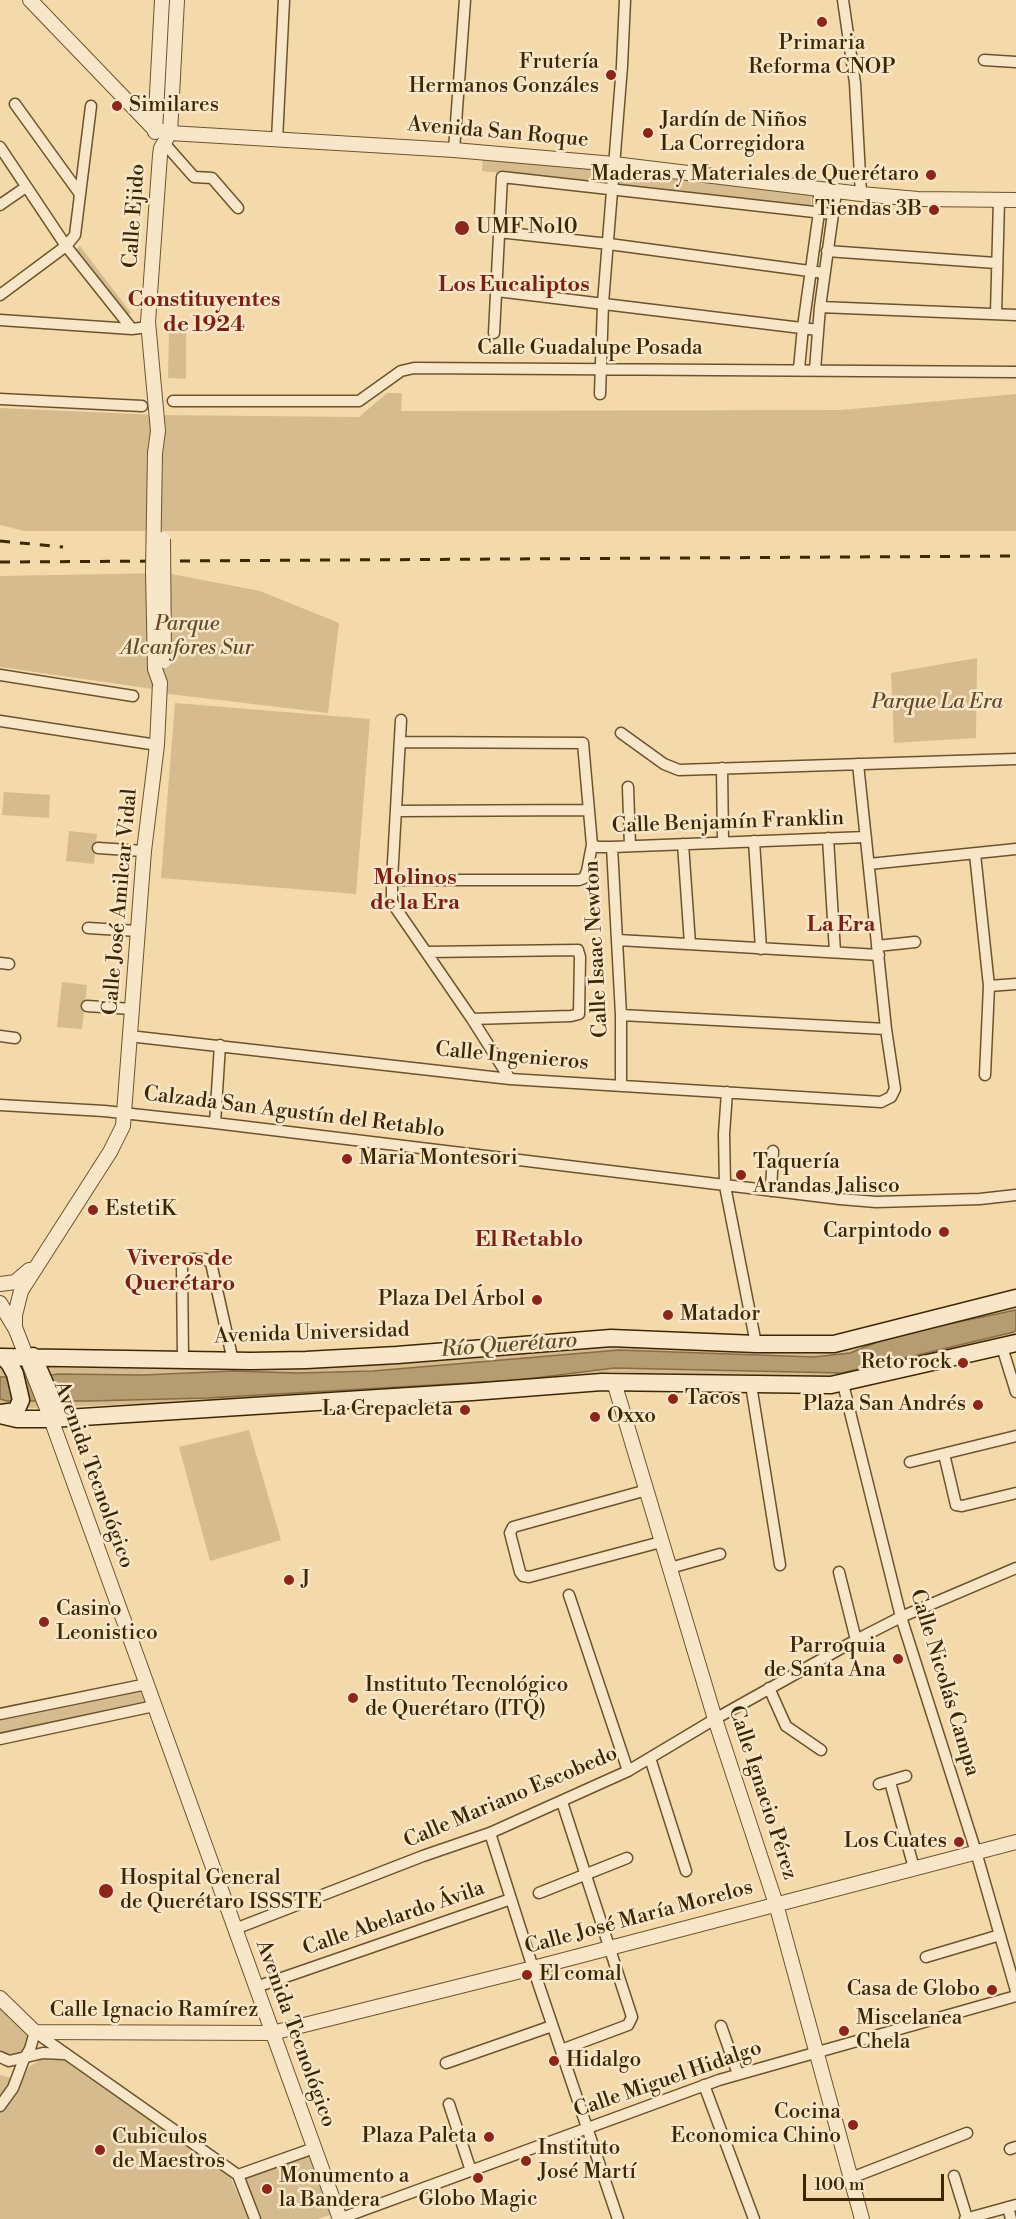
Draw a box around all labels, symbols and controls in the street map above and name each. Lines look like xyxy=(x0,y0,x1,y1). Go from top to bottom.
marker: Primaria Reforma CNOP xyxy=(815,15,829,29)
place label: Primaria Reforma CNOP xyxy=(748,31,896,81)
place label: Frutería Hermanos Gonzáles xyxy=(409,50,599,100)
marker: Frutería Hermanos Gonzáles xyxy=(604,68,618,82)
place label: Similares xyxy=(129,93,219,119)
marker: Similares xyxy=(110,99,124,113)
place label: Jardín de Niños La Corregidora xyxy=(660,108,807,158)
street label: Avenida San Roque xyxy=(406,113,590,153)
marker: Jardín de Niños La Corregidora xyxy=(641,126,655,140)
place label: Maderas y Materiales de Querétaro xyxy=(591,162,919,188)
street label: Calle Ejido xyxy=(119,163,151,269)
marker: Maderas y Materiales de Querétaro xyxy=(924,168,938,182)
place label: Tiendas 3B xyxy=(815,197,922,223)
marker: Tiendas 3B xyxy=(927,203,941,217)
place label: UMF No10 xyxy=(476,215,578,241)
marker: UMF No10 xyxy=(453,219,471,237)
district label: Los Eucaliptos xyxy=(438,273,590,299)
district label: Constituyentes de 1924 xyxy=(128,288,280,340)
street label: Calle Guadalupe Posada xyxy=(477,336,703,362)
park label: Parque Alcanfores Sur xyxy=(120,612,254,662)
park label: Parque La Era xyxy=(871,690,1003,716)
street label: Calle José Amilcar Vidal xyxy=(99,788,143,1016)
street label: Calle Benjamín Franklin xyxy=(611,806,845,840)
street label: Calle Isaac Newton xyxy=(580,860,614,1038)
district label: Molinos de la Era xyxy=(370,866,460,918)
district label: La Era xyxy=(807,913,875,939)
street label: Calle Ingenieros xyxy=(434,1038,590,1076)
street label: Calzada San Agustín del Retablo xyxy=(142,1082,446,1144)
place label: Maria Montesori xyxy=(359,1146,518,1172)
place label: Taquería Arandas Jalisco xyxy=(753,1150,900,1200)
marker: Maria Montesori xyxy=(340,1152,354,1166)
marker: Taquería Arandas Jalisco xyxy=(734,1168,748,1182)
place label: EstetiK xyxy=(105,1197,176,1223)
marker: EstetiK xyxy=(86,1203,100,1217)
place label: Carpintodo xyxy=(823,1219,932,1245)
marker: Carpintodo xyxy=(937,1225,951,1239)
district label: El Retablo xyxy=(475,1228,583,1254)
district label: Viveros de Querétaro xyxy=(125,1247,235,1298)
place label: Plaza Del Árbol xyxy=(378,1287,525,1313)
marker: Plaza Del Árbol xyxy=(530,1293,544,1307)
place label: Matador xyxy=(680,1302,760,1328)
marker: Matador xyxy=(661,1308,675,1322)
street label: Avenida Universidad xyxy=(214,1318,410,1350)
water label: Río Querétaro xyxy=(440,1328,578,1364)
place label: Reto rock xyxy=(861,1350,951,1376)
marker: Reto rock xyxy=(956,1356,970,1370)
street label: Avenida Tecnológico xyxy=(47,1378,139,1572)
place label: Tacos xyxy=(685,1386,741,1412)
marker: Tacos xyxy=(666,1392,680,1406)
place label: Plaza San Andrés xyxy=(803,1392,966,1418)
place label: La Crepacleta xyxy=(322,1397,453,1423)
marker: Plaza San Andrés xyxy=(971,1398,985,1412)
marker: La Crepacleta xyxy=(458,1403,472,1417)
place label: Oxxo xyxy=(607,1404,656,1430)
marker: Oxxo xyxy=(588,1410,602,1424)
place label: J xyxy=(301,1567,311,1593)
marker: J xyxy=(282,1573,296,1587)
street label: Calle Nicolás Campa xyxy=(904,1587,984,1779)
place label: Casino Leonistico xyxy=(56,1597,158,1647)
marker: Casino Leonistico xyxy=(37,1615,51,1629)
place label: Parroquia de Santa Ana xyxy=(764,1634,886,1684)
marker: Parroquia de Santa Ana xyxy=(891,1652,905,1666)
place label: Instituto Tecnológico de Querétaro (ITQ) xyxy=(365,1673,568,1723)
marker: Instituto Tecnológico de Querétaro (ITQ) xyxy=(346,1691,360,1705)
street label: Calle Ignacio Pérez xyxy=(722,1703,802,1883)
street label: Calle Mariano Escobedo xyxy=(400,1742,622,1854)
place label: Los Cuates xyxy=(844,1829,947,1855)
marker: Los Cuates xyxy=(952,1835,966,1849)
place label: Hospital General de Querétaro ISSSTE xyxy=(120,1866,322,1916)
street label: Calle José María Morelos xyxy=(522,1875,756,1961)
street label: Calle Abelardo Ávila xyxy=(300,1876,488,1962)
marker: Hospital General de Querétaro ISSSTE xyxy=(97,1882,115,1900)
street label: Avenida Tecnológico xyxy=(249,1937,341,2131)
place label: El comal xyxy=(539,1962,622,1988)
marker: El comal xyxy=(520,1968,534,1982)
place label: Casa de Globo xyxy=(847,1977,980,2003)
marker: Casa de Globo xyxy=(985,1983,999,1997)
street label: Calle Ignacio Ramírez xyxy=(50,1998,258,2024)
place label: Miscelanea Chela xyxy=(856,2006,962,2056)
marker: Miscelanea Chela xyxy=(837,2024,851,2038)
street label: Calle Miguel Hidalgo xyxy=(571,2036,765,2124)
place label: Hidalgo xyxy=(566,2048,641,2074)
marker: Hidalgo xyxy=(547,2054,561,2068)
place label: Cocina Economica Chino xyxy=(671,2100,841,2150)
marker: Cocina Economica Chino xyxy=(846,2118,860,2132)
place label: Plaza Paleta xyxy=(362,2124,477,2150)
place label: Cubiculos de Maestros xyxy=(112,2125,225,2175)
marker: Plaza Paleta xyxy=(482,2130,496,2144)
place label: Instituto José Martí xyxy=(538,2136,636,2186)
marker: Cubiculos de Maestros xyxy=(93,2143,107,2157)
marker: Instituto José Martí xyxy=(519,2154,533,2168)
scale bar xyxy=(806,2162,947,2200)
place label: Monumento a la Bandera xyxy=(279,2164,409,2214)
marker: Globo Magic xyxy=(471,2171,485,2185)
text: 100 m xyxy=(814,2173,865,2196)
marker: Monumento a la Bandera xyxy=(260,2182,274,2196)
place label: Globo Magic xyxy=(418,2187,538,2213)

